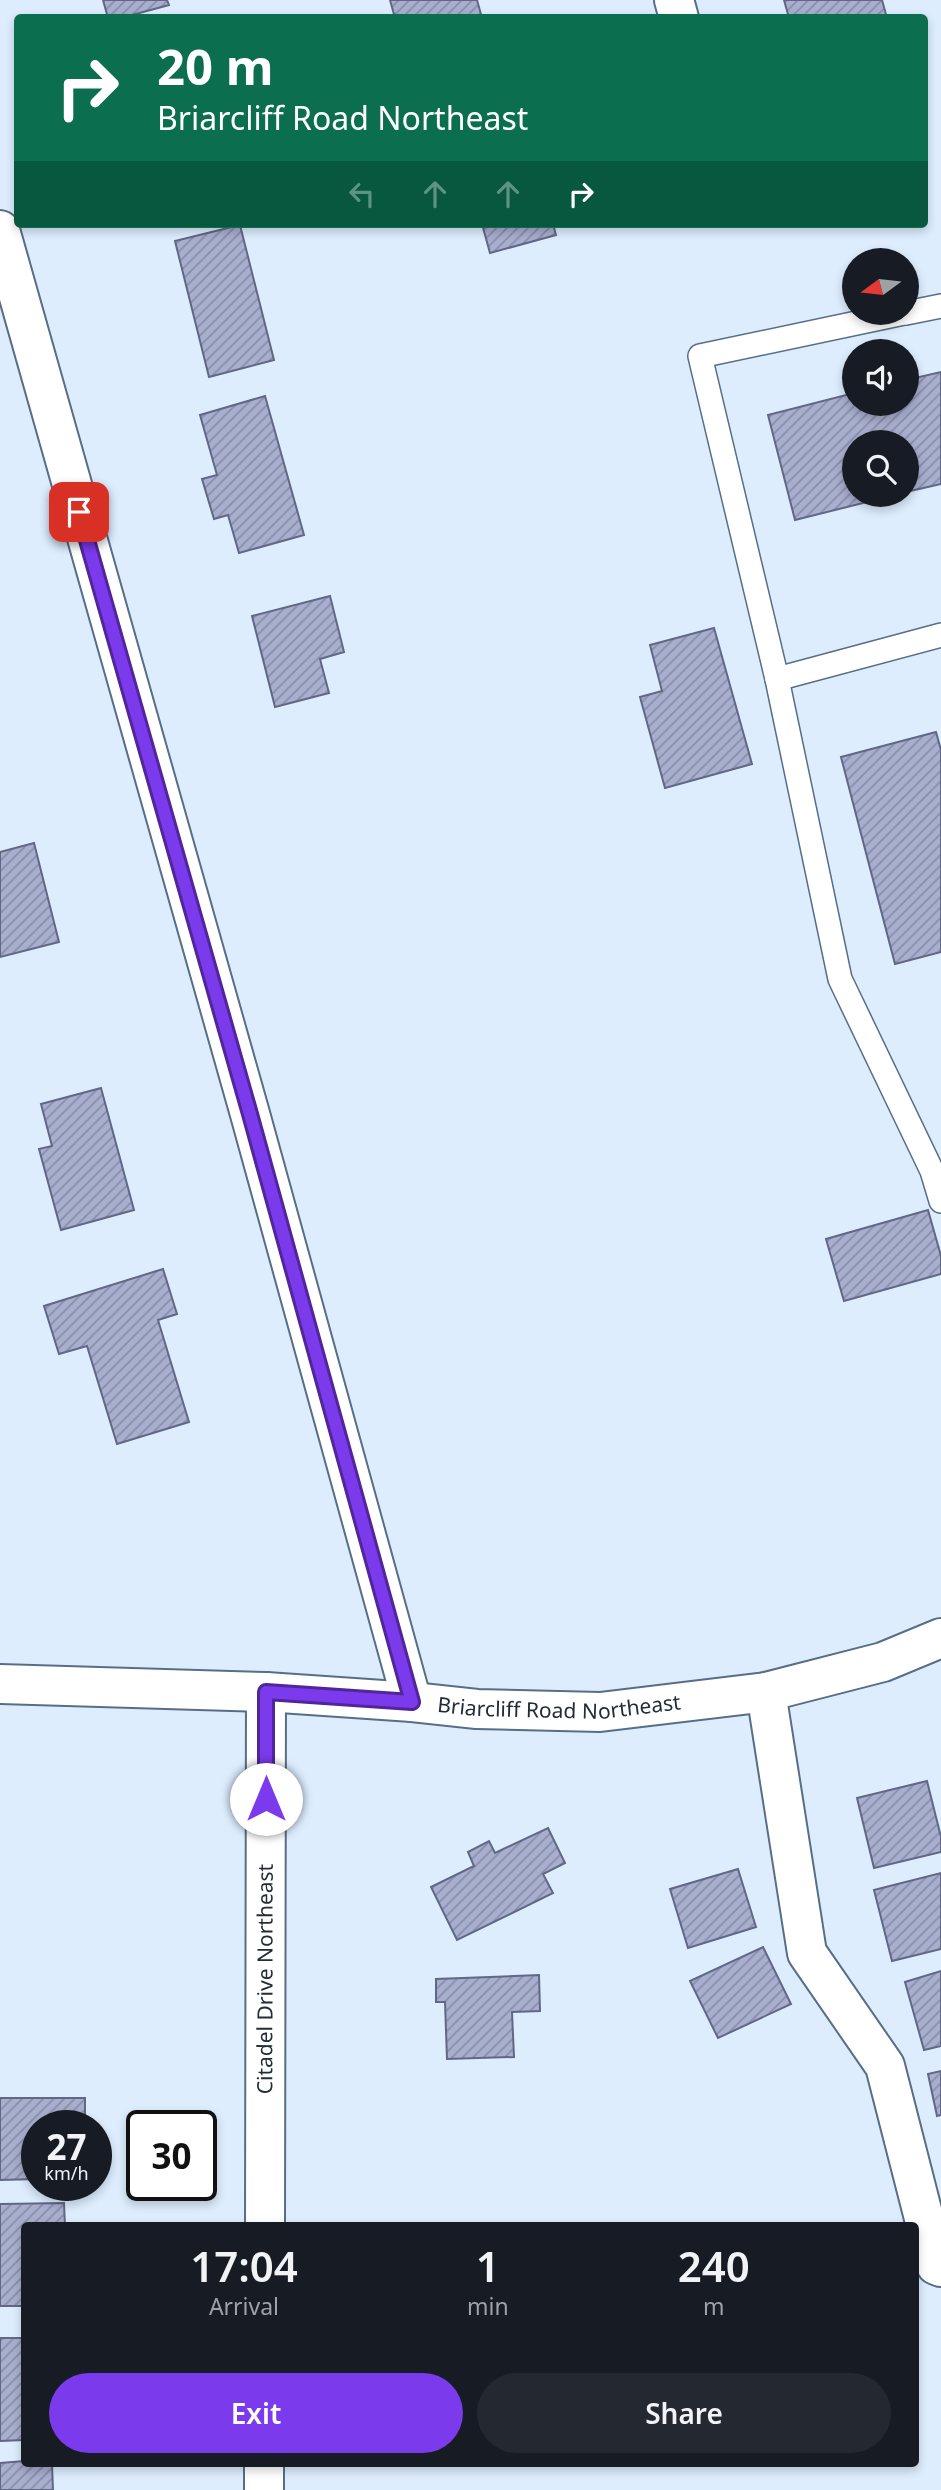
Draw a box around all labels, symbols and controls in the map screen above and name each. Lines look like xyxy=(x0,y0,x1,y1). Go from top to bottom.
text: 20 m xyxy=(157,33,274,99)
icon: right xyxy=(42,42,133,133)
text: Briarcliff Road Northeast xyxy=(157,96,528,139)
icon: left xyxy=(343,175,381,213)
icon: ahead xyxy=(416,175,454,213)
icon: ahead xyxy=(489,175,527,213)
icon: right xyxy=(562,175,600,213)
north arrow xyxy=(842,248,919,326)
map controls xyxy=(842,248,919,507)
button: sound xyxy=(842,339,919,416)
button: search xyxy=(842,430,919,507)
pin xyxy=(49,482,109,542)
icon: arrive xyxy=(60,493,98,531)
street label: Briarcliff Road Northeast xyxy=(436,1687,682,1725)
position arrow xyxy=(229,1762,303,1836)
street label: Citadel Drive Northeast xyxy=(250,1863,279,2094)
speed limit sign: 30 xyxy=(126,2110,217,2201)
text: 27 xyxy=(46,2123,87,2170)
text: km/h xyxy=(44,2161,89,2185)
text: 17:04 xyxy=(190,2237,298,2294)
text: 1 xyxy=(476,2237,500,2294)
text: 240 xyxy=(678,2237,750,2294)
text: Arrival xyxy=(209,2290,279,2322)
text: min xyxy=(467,2290,509,2322)
text: m xyxy=(703,2290,725,2322)
button: Exit xyxy=(49,2373,463,2453)
button: Share xyxy=(477,2373,891,2453)

